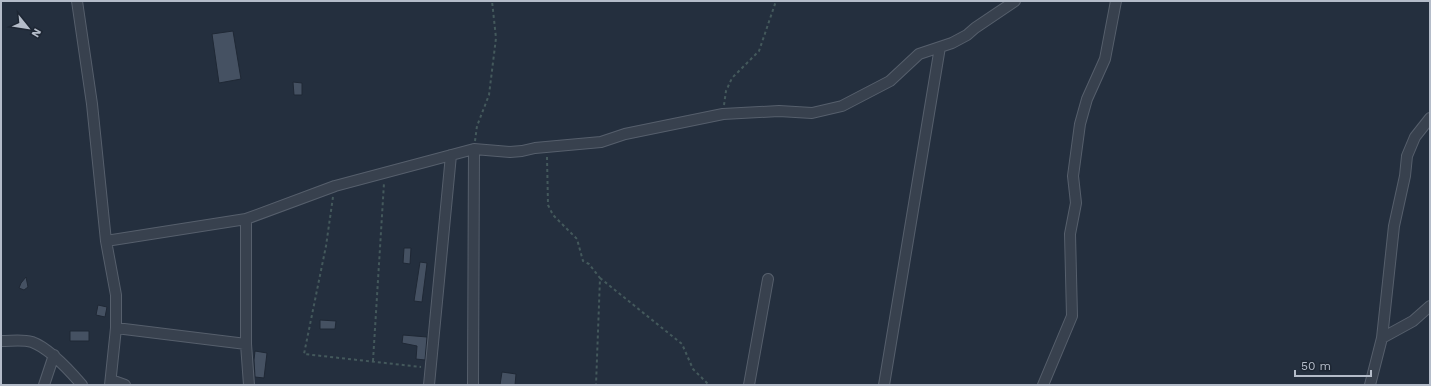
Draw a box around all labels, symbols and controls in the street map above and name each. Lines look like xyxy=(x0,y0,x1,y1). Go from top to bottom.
north arrow xyxy=(8,8,48,48)
text: N xyxy=(29,26,44,40)
scale bar xyxy=(1295,352,1371,378)
text: 50 m xyxy=(1301,359,1331,373)

